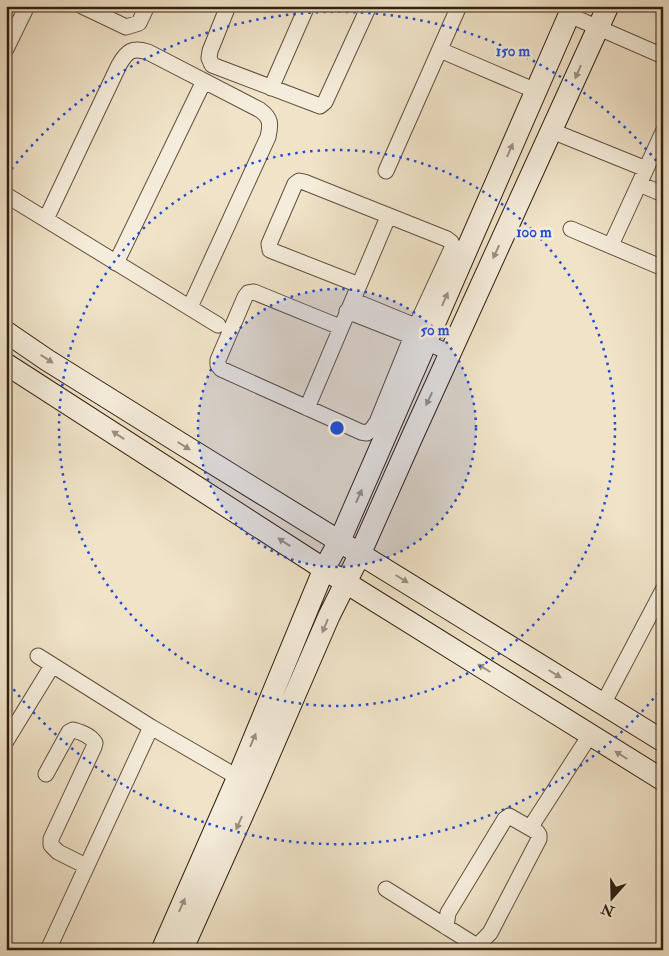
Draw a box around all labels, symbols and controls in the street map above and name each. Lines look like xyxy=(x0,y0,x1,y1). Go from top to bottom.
text: 150 m xyxy=(496,42,530,61)
one-way arrow xyxy=(574,65,582,79)
one-way arrow xyxy=(507,143,515,157)
text: 100 m xyxy=(516,223,552,242)
one-way arrow xyxy=(492,245,500,259)
one-way arrow xyxy=(442,292,450,306)
text: 50 m xyxy=(421,321,450,340)
one-way arrow xyxy=(40,355,53,364)
one-way arrow xyxy=(424,392,432,406)
centre of rings xyxy=(328,419,346,437)
one-way arrow xyxy=(111,430,124,440)
one-way arrow xyxy=(178,441,191,450)
one-way arrow xyxy=(356,489,364,503)
one-way arrow xyxy=(277,537,290,547)
one-way arrow xyxy=(395,575,408,584)
one-way arrow xyxy=(320,619,328,633)
one-way arrow xyxy=(477,664,490,673)
one-way arrow xyxy=(548,670,561,679)
one-way arrow xyxy=(250,733,258,747)
one-way arrow xyxy=(615,750,628,759)
one-way arrow xyxy=(235,816,243,830)
north arrow xyxy=(586,874,636,924)
one-way arrow xyxy=(178,898,186,912)
text: N xyxy=(598,899,617,920)

